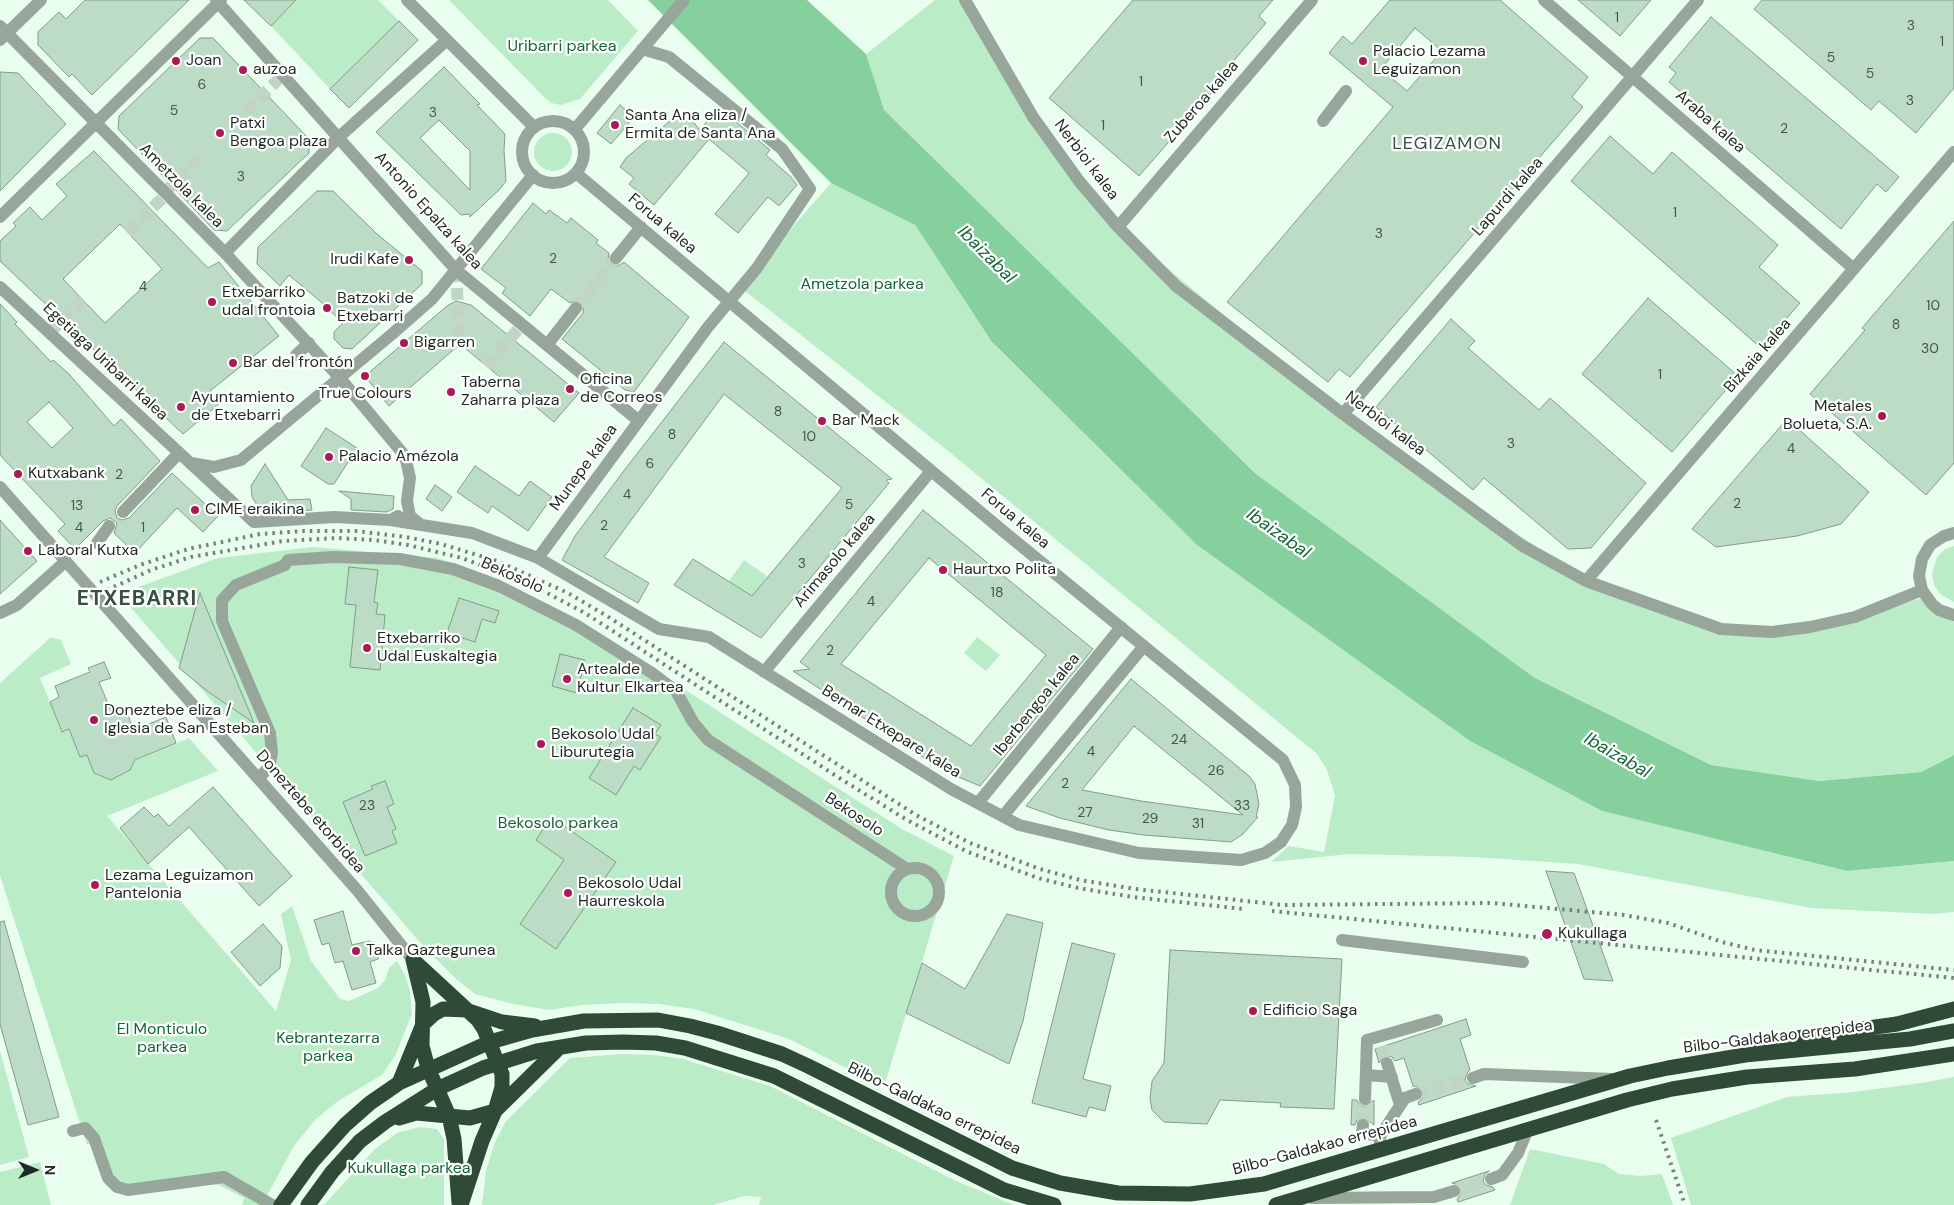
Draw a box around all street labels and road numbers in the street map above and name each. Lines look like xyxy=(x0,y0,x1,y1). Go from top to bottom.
street label: Zuberoa kalea xyxy=(1161,57,1243,147)
street label: Araba kalea xyxy=(1671,86,1749,158)
street label: Nerbioi kalea xyxy=(1050,116,1122,204)
street label: Ametzola kalea xyxy=(135,140,227,232)
street label: Antonio Epalza kalea xyxy=(370,148,486,274)
street label: Lapurdi kalea xyxy=(1469,154,1547,240)
street label: Forua kalea xyxy=(624,190,700,258)
street label: Egetiaga Uribarri kalea xyxy=(38,299,172,425)
street label: Bizkaia kalea xyxy=(1720,315,1796,397)
street label: Nerbioi kalea xyxy=(1341,388,1429,460)
street label: Munepe kalea xyxy=(546,421,622,515)
street label: Forua kalea xyxy=(977,485,1053,553)
street label: Arimasolo kalea xyxy=(790,510,880,612)
street label: Bekosolo xyxy=(478,554,546,598)
street label: Iberbengoa kalea xyxy=(990,650,1084,760)
street label: Bernar Etxepare kalea xyxy=(818,681,964,783)
street label: Doneztebe etorbidea xyxy=(251,747,369,877)
street label: Bekosolo xyxy=(821,789,887,841)
street label: Bilbo-Galdakao errepidea xyxy=(1682,1016,1874,1058)
street label: Bilbo-Galdakao errepidea xyxy=(844,1059,1024,1159)
street label: Bilbo-Galdakao errepidea xyxy=(1231,1112,1419,1180)

